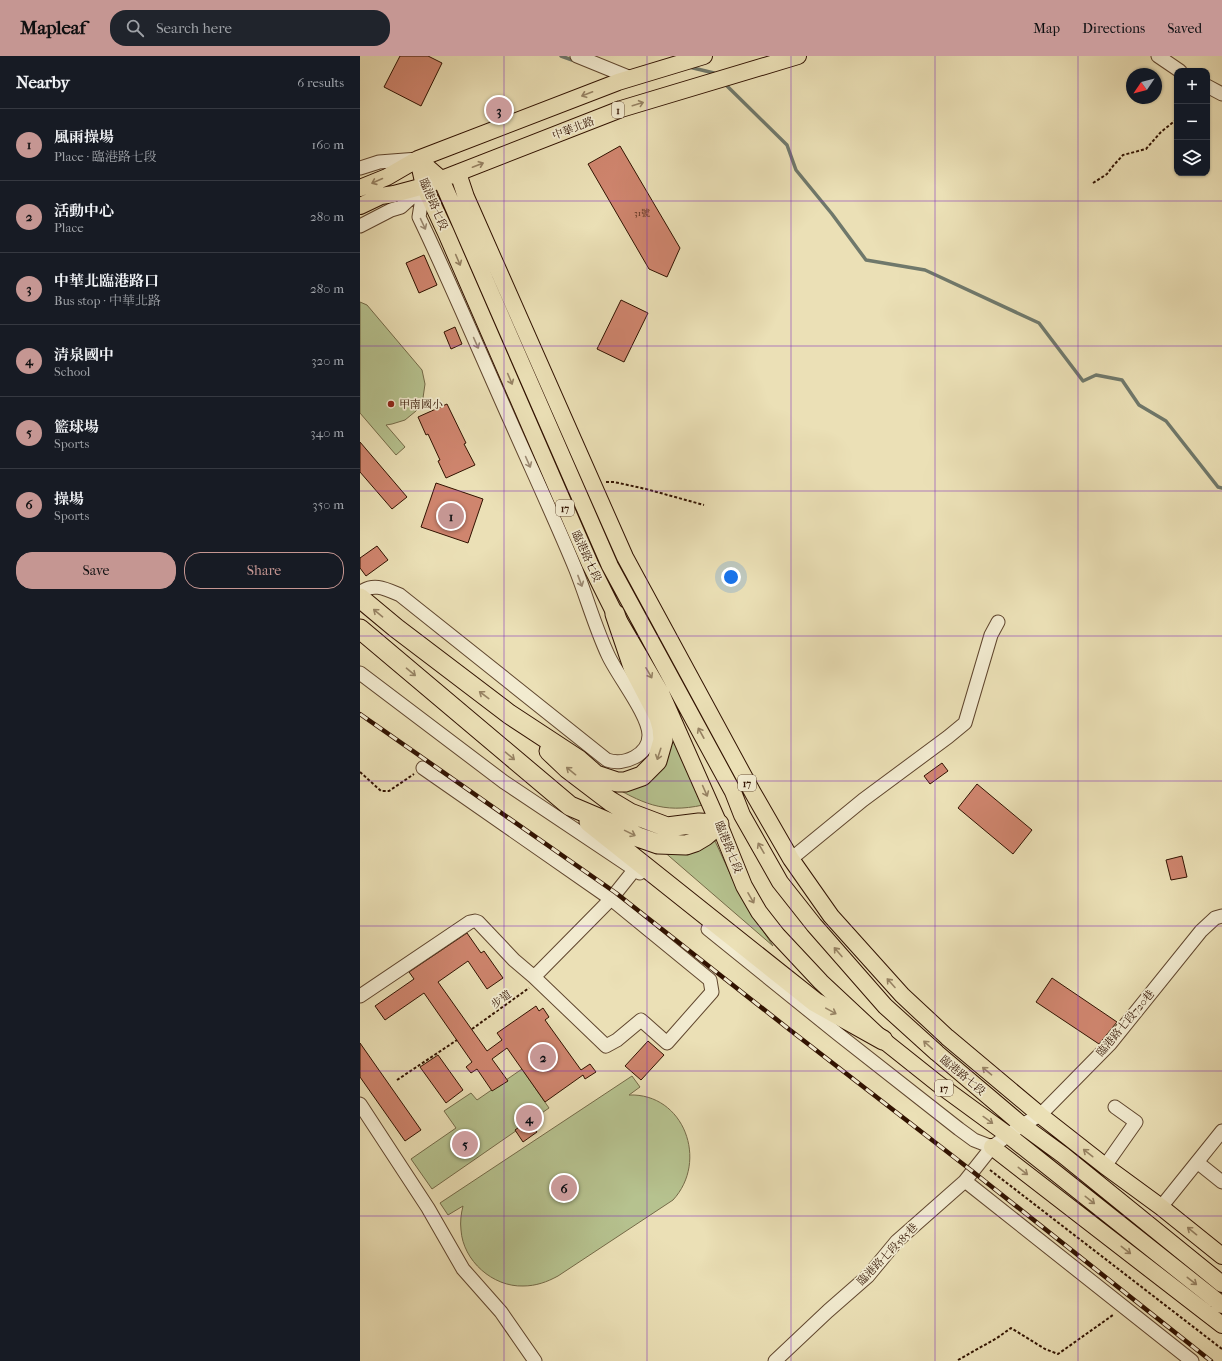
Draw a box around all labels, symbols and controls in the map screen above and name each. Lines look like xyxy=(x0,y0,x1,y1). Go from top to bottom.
search box xyxy=(110,10,390,46)
text: Mapleaf xyxy=(20,17,86,39)
icon: search xyxy=(124,17,146,39)
text: Search here xyxy=(156,19,232,37)
text: Map xyxy=(1033,20,1060,37)
text: Directions xyxy=(1082,20,1145,37)
text: Saved xyxy=(1167,20,1202,37)
north arrow xyxy=(1126,68,1162,104)
map controls xyxy=(1174,68,1210,176)
button: + xyxy=(1174,68,1210,104)
text: Nearby xyxy=(16,72,70,92)
text: 6 results xyxy=(297,75,344,90)
one-way arrow xyxy=(582,90,594,98)
pin: 3 xyxy=(486,95,512,125)
one-way arrow xyxy=(632,100,645,107)
road number: 1 xyxy=(612,102,624,118)
button: − xyxy=(1174,104,1210,140)
street label: 中華北路 xyxy=(550,115,596,142)
text: 風雨操場 xyxy=(54,128,114,146)
text: 1 xyxy=(27,137,31,152)
text: 160 m xyxy=(312,137,344,152)
button: layers xyxy=(1174,140,1210,176)
text: Place · 臨港路七段 xyxy=(54,149,157,164)
one-way arrow xyxy=(471,160,483,168)
street label: 臨港路七段 xyxy=(417,176,450,232)
one-way arrow xyxy=(371,178,383,185)
text: 活動中心 xyxy=(54,202,114,220)
house number: 31號 xyxy=(634,208,650,218)
text: 2 xyxy=(26,209,32,224)
text: 280 m xyxy=(310,209,344,224)
one-way arrow xyxy=(420,218,427,230)
text: Place xyxy=(54,220,84,235)
one-way arrow xyxy=(455,254,462,266)
text: 中華北臨港路口 xyxy=(54,272,159,290)
text: 3 xyxy=(26,281,32,296)
text: 280 m xyxy=(310,281,344,296)
text: Bus stop · 中華北路 xyxy=(54,293,161,308)
one-way arrow xyxy=(472,337,480,349)
text: 清泉國中 xyxy=(54,346,114,364)
text: 4 xyxy=(25,353,33,368)
text: 320 m xyxy=(311,353,344,368)
text: School xyxy=(54,364,90,379)
one-way arrow xyxy=(506,373,514,385)
place label: 甲南國小 xyxy=(399,398,443,411)
marker: 甲南國小 xyxy=(386,399,396,409)
text: 籃球場 xyxy=(54,418,99,436)
text: 5 xyxy=(26,425,32,440)
text: 340 m xyxy=(310,425,344,440)
text: Sports xyxy=(54,436,89,451)
one-way arrow xyxy=(525,456,532,468)
text: 操場 xyxy=(54,490,84,508)
text: 6 xyxy=(25,497,33,512)
text: 350 m xyxy=(312,497,344,512)
road number: 17 xyxy=(556,500,574,516)
pin: 1 xyxy=(438,501,464,531)
text: Sports xyxy=(54,508,89,523)
street label: 臨港路七段 xyxy=(569,529,604,584)
button: Save xyxy=(16,552,176,589)
button: Share xyxy=(184,552,344,589)
your location xyxy=(721,567,741,587)
one-way arrow xyxy=(576,575,584,587)
one-way arrow xyxy=(373,608,383,617)
one-way arrow xyxy=(406,667,416,676)
one-way arrow xyxy=(646,667,654,679)
one-way arrow xyxy=(479,691,490,700)
one-way arrow xyxy=(697,727,704,739)
one-way arrow xyxy=(655,748,662,761)
one-way arrow xyxy=(505,751,516,760)
one-way arrow xyxy=(565,766,576,775)
road number: 17 xyxy=(738,775,756,791)
one-way arrow xyxy=(702,784,709,796)
street label: 臨港路七段 xyxy=(712,819,745,875)
one-way arrow xyxy=(624,830,636,837)
one-way arrow xyxy=(756,842,764,854)
one-way arrow xyxy=(748,892,756,904)
one-way arrow xyxy=(833,947,842,957)
one-way arrow xyxy=(887,978,896,988)
street label: 臨港路七段720巷 xyxy=(1094,987,1157,1059)
street label: 步道 xyxy=(489,988,514,1011)
one-way arrow xyxy=(825,1008,837,1015)
one-way arrow xyxy=(923,1041,934,1050)
pin: 2 xyxy=(530,1042,556,1072)
street label: 臨港路七段 xyxy=(937,1053,988,1098)
one-way arrow xyxy=(982,1066,992,1075)
road number: 17 xyxy=(935,1080,953,1096)
pin: 4 xyxy=(516,1103,542,1133)
one-way arrow xyxy=(982,1116,993,1124)
pin: 5 xyxy=(452,1129,478,1159)
one-way arrow xyxy=(1083,1148,1094,1157)
one-way arrow xyxy=(1018,1166,1029,1175)
pin: 6 xyxy=(551,1173,577,1203)
one-way arrow xyxy=(1084,1196,1095,1204)
street label: 臨港路七段585巷 xyxy=(855,1221,920,1288)
one-way arrow xyxy=(1186,1227,1197,1236)
one-way arrow xyxy=(1120,1246,1131,1255)
one-way arrow xyxy=(1186,1277,1197,1285)

